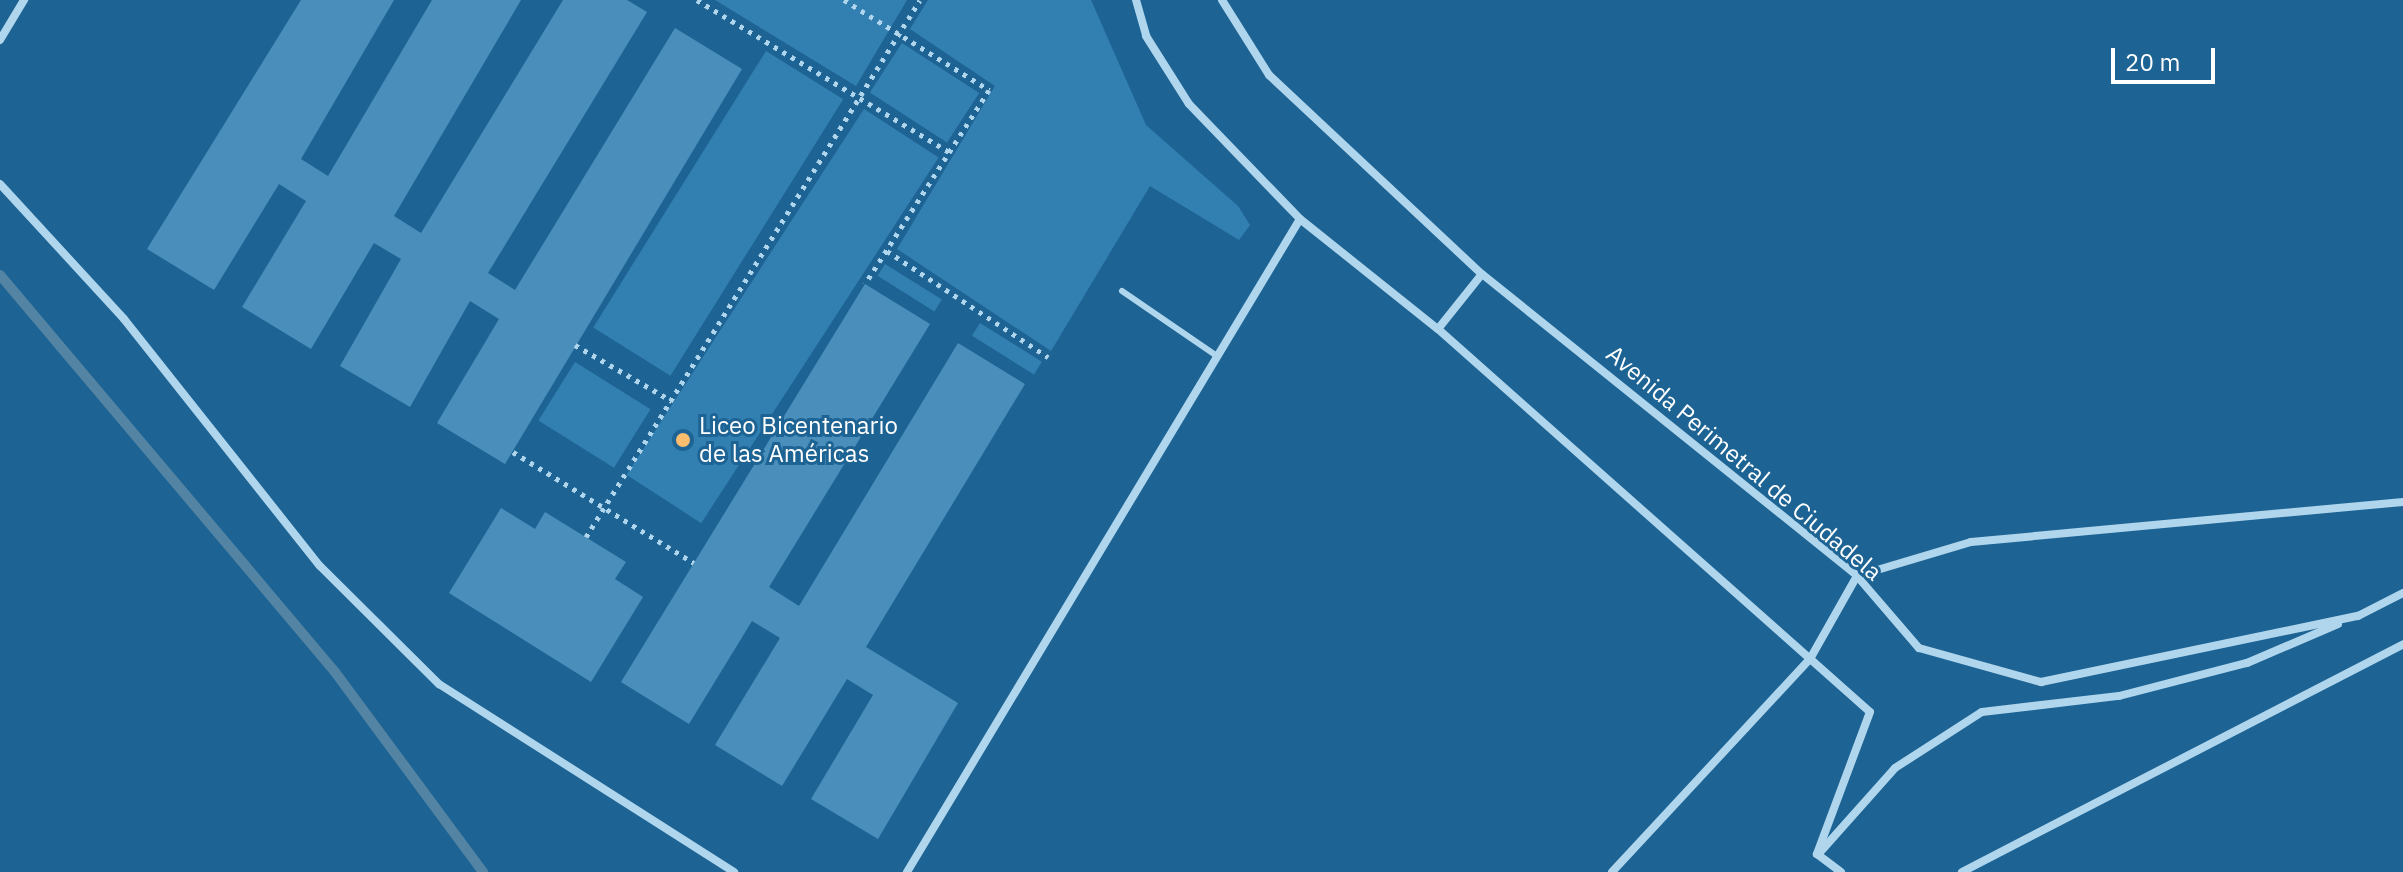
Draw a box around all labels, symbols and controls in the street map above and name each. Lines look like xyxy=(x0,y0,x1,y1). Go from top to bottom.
scale bar xyxy=(2115,32,2219,82)
text: 20 m xyxy=(2125,46,2180,78)
street label: Avenida Perimetral de Ciudadela xyxy=(1600,339,1888,587)
place label: Liceo Bicentenario de las Américas xyxy=(699,412,898,468)
marker: Liceo Bicentenario de las Américas xyxy=(674,431,692,449)

